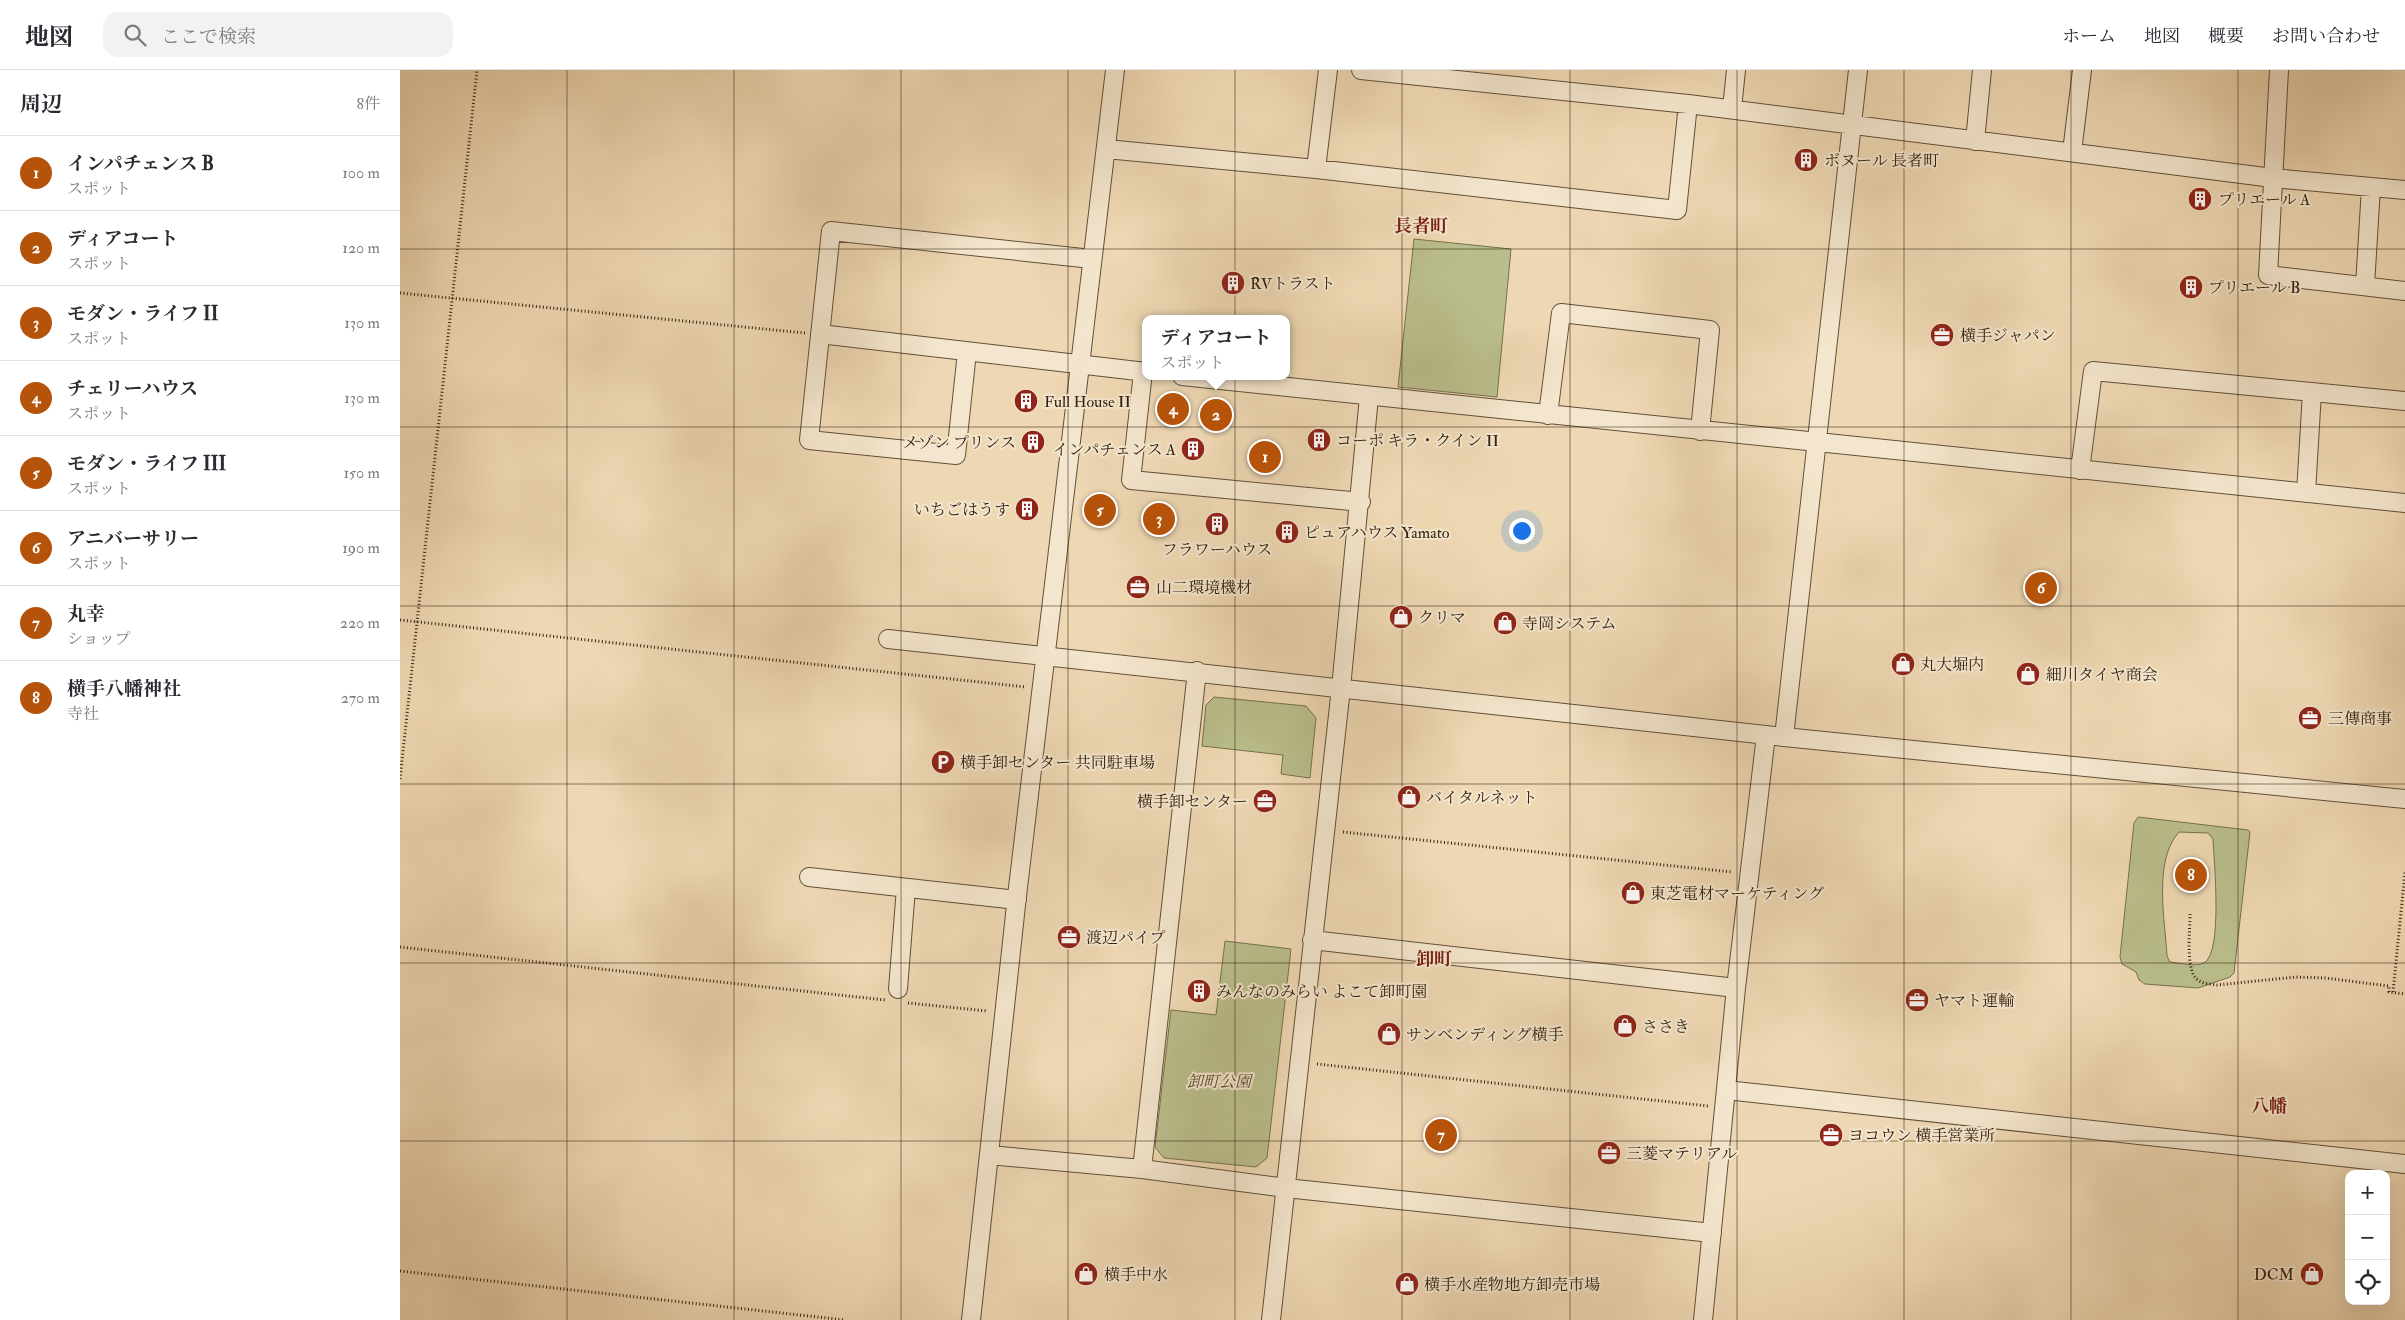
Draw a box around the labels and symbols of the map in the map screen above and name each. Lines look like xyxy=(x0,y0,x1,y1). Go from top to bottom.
building icon: ボヌール 長者町 xyxy=(1793,147,1819,173)
place label: ボヌール 長者町 xyxy=(1824,151,1939,171)
building icon: プリエール A xyxy=(2187,186,2213,212)
place label: プリエール A xyxy=(2218,190,2310,210)
district label: 長者町 xyxy=(1394,215,1448,238)
building icon: RVトラスト xyxy=(1220,270,1246,296)
place label: RVトラスト xyxy=(1250,274,1335,294)
building icon: プリエール B xyxy=(2178,274,2204,300)
place label: プリエール B xyxy=(2208,278,2301,298)
office icon: 横手ジャパン xyxy=(1929,322,1955,348)
place label: 横手ジャパン xyxy=(1960,326,2056,346)
building icon: Full House II xyxy=(1013,388,1039,414)
pin: 4 xyxy=(1157,390,1189,428)
place label: Full House II xyxy=(1044,392,1131,412)
pin: 2 xyxy=(1200,396,1232,434)
building icon: コーポ キラ・クイン II xyxy=(1306,427,1332,453)
building icon: メゾン プリンス xyxy=(1020,429,1046,455)
place label: コーポ キラ・クイン II xyxy=(1336,431,1499,451)
place label: メゾン プリンス xyxy=(902,433,1016,453)
building icon: インパチェンス A xyxy=(1180,436,1206,462)
pin: 1 xyxy=(1249,438,1281,476)
place label: インパチェンス A xyxy=(1053,440,1176,460)
pin: 5 xyxy=(1084,491,1116,529)
building icon: いちごはうす xyxy=(1014,496,1040,522)
place label: いちごはうす xyxy=(914,500,1010,520)
pin: 3 xyxy=(1143,500,1175,538)
building icon: フラワーハウス xyxy=(1204,511,1230,537)
your location xyxy=(1509,518,1535,544)
building icon: ピュアハウス Yamato xyxy=(1274,519,1300,545)
place label: ピュアハウス Yamato xyxy=(1304,523,1450,543)
place label: フラワーハウス xyxy=(1162,540,1272,560)
pin: 6 xyxy=(2025,569,2057,607)
office icon: 山二環境機材 xyxy=(1125,574,1151,600)
place label: 山二環境機材 xyxy=(1156,578,1252,598)
shop icon: クリマ xyxy=(1388,604,1414,630)
place label: クリマ xyxy=(1418,608,1466,628)
shop icon: 寺岡システム xyxy=(1492,610,1518,636)
place label: 寺岡システム xyxy=(1522,614,1616,634)
shop icon: 丸大堀内 xyxy=(1890,651,1916,677)
place label: 丸大堀内 xyxy=(1920,655,1984,675)
shop icon: 細川タイヤ商会 xyxy=(2015,661,2041,687)
place label: 細川タイヤ商会 xyxy=(2046,665,2158,685)
office icon: 三傳商事 xyxy=(2297,705,2323,731)
place label: 三傳商事 xyxy=(2328,709,2392,729)
parking icon: 横手卸センター 共同駐車場 xyxy=(930,749,956,775)
place label: 横手卸センター 共同駐車場 xyxy=(960,753,1155,773)
shop icon: バイタルネット xyxy=(1396,784,1422,810)
office icon: 横手卸センター xyxy=(1252,788,1278,814)
place label: バイタルネット xyxy=(1426,788,1538,808)
place label: 横手卸センター xyxy=(1137,792,1248,812)
pin: 8 xyxy=(2175,856,2207,894)
shop icon: 東芝電材マーケティング xyxy=(1620,880,1646,906)
place label: 東芝電材マーケティング xyxy=(1650,884,1824,904)
office icon: 渡辺パイプ xyxy=(1056,924,1082,950)
place label: 渡辺パイプ xyxy=(1086,928,1166,948)
district label: 卸町 xyxy=(1416,948,1452,971)
building icon: みんなのみらい よこて卸町園 xyxy=(1186,978,1212,1004)
place label: みんなのみらい よこて卸町園 xyxy=(1216,982,1427,1002)
office icon: ヤマト運輸 xyxy=(1904,987,1930,1013)
place label: ヤマト運輸 xyxy=(1934,991,2014,1011)
shop icon: ささき xyxy=(1612,1013,1638,1039)
place label: ささき xyxy=(1642,1017,1690,1037)
shop icon: サンベンディング横手 xyxy=(1376,1021,1402,1047)
place label: サンベンディング横手 xyxy=(1406,1025,1564,1045)
park label: 卸町公園 xyxy=(1187,1072,1254,1092)
district label: 八幡 xyxy=(2251,1095,2287,1118)
pin: 7 xyxy=(1425,1116,1457,1154)
office icon: ヨコウン 横手営業所 xyxy=(1818,1122,1844,1148)
place label: ヨコウン 横手営業所 xyxy=(1848,1126,1995,1146)
office icon: 三菱マテリアル xyxy=(1596,1140,1622,1166)
place label: 三菱マテリアル xyxy=(1626,1144,1737,1164)
shop icon: 横手中水 xyxy=(1073,1261,1099,1287)
shop icon: DCM xyxy=(2299,1261,2325,1287)
place label: 横手中水 xyxy=(1104,1265,1168,1285)
place label: DCM xyxy=(2254,1265,2294,1285)
shop icon: 横手水産物地方卸売市場 xyxy=(1394,1271,1420,1297)
place label: 横手水産物地方卸売市場 xyxy=(1424,1275,1600,1295)

